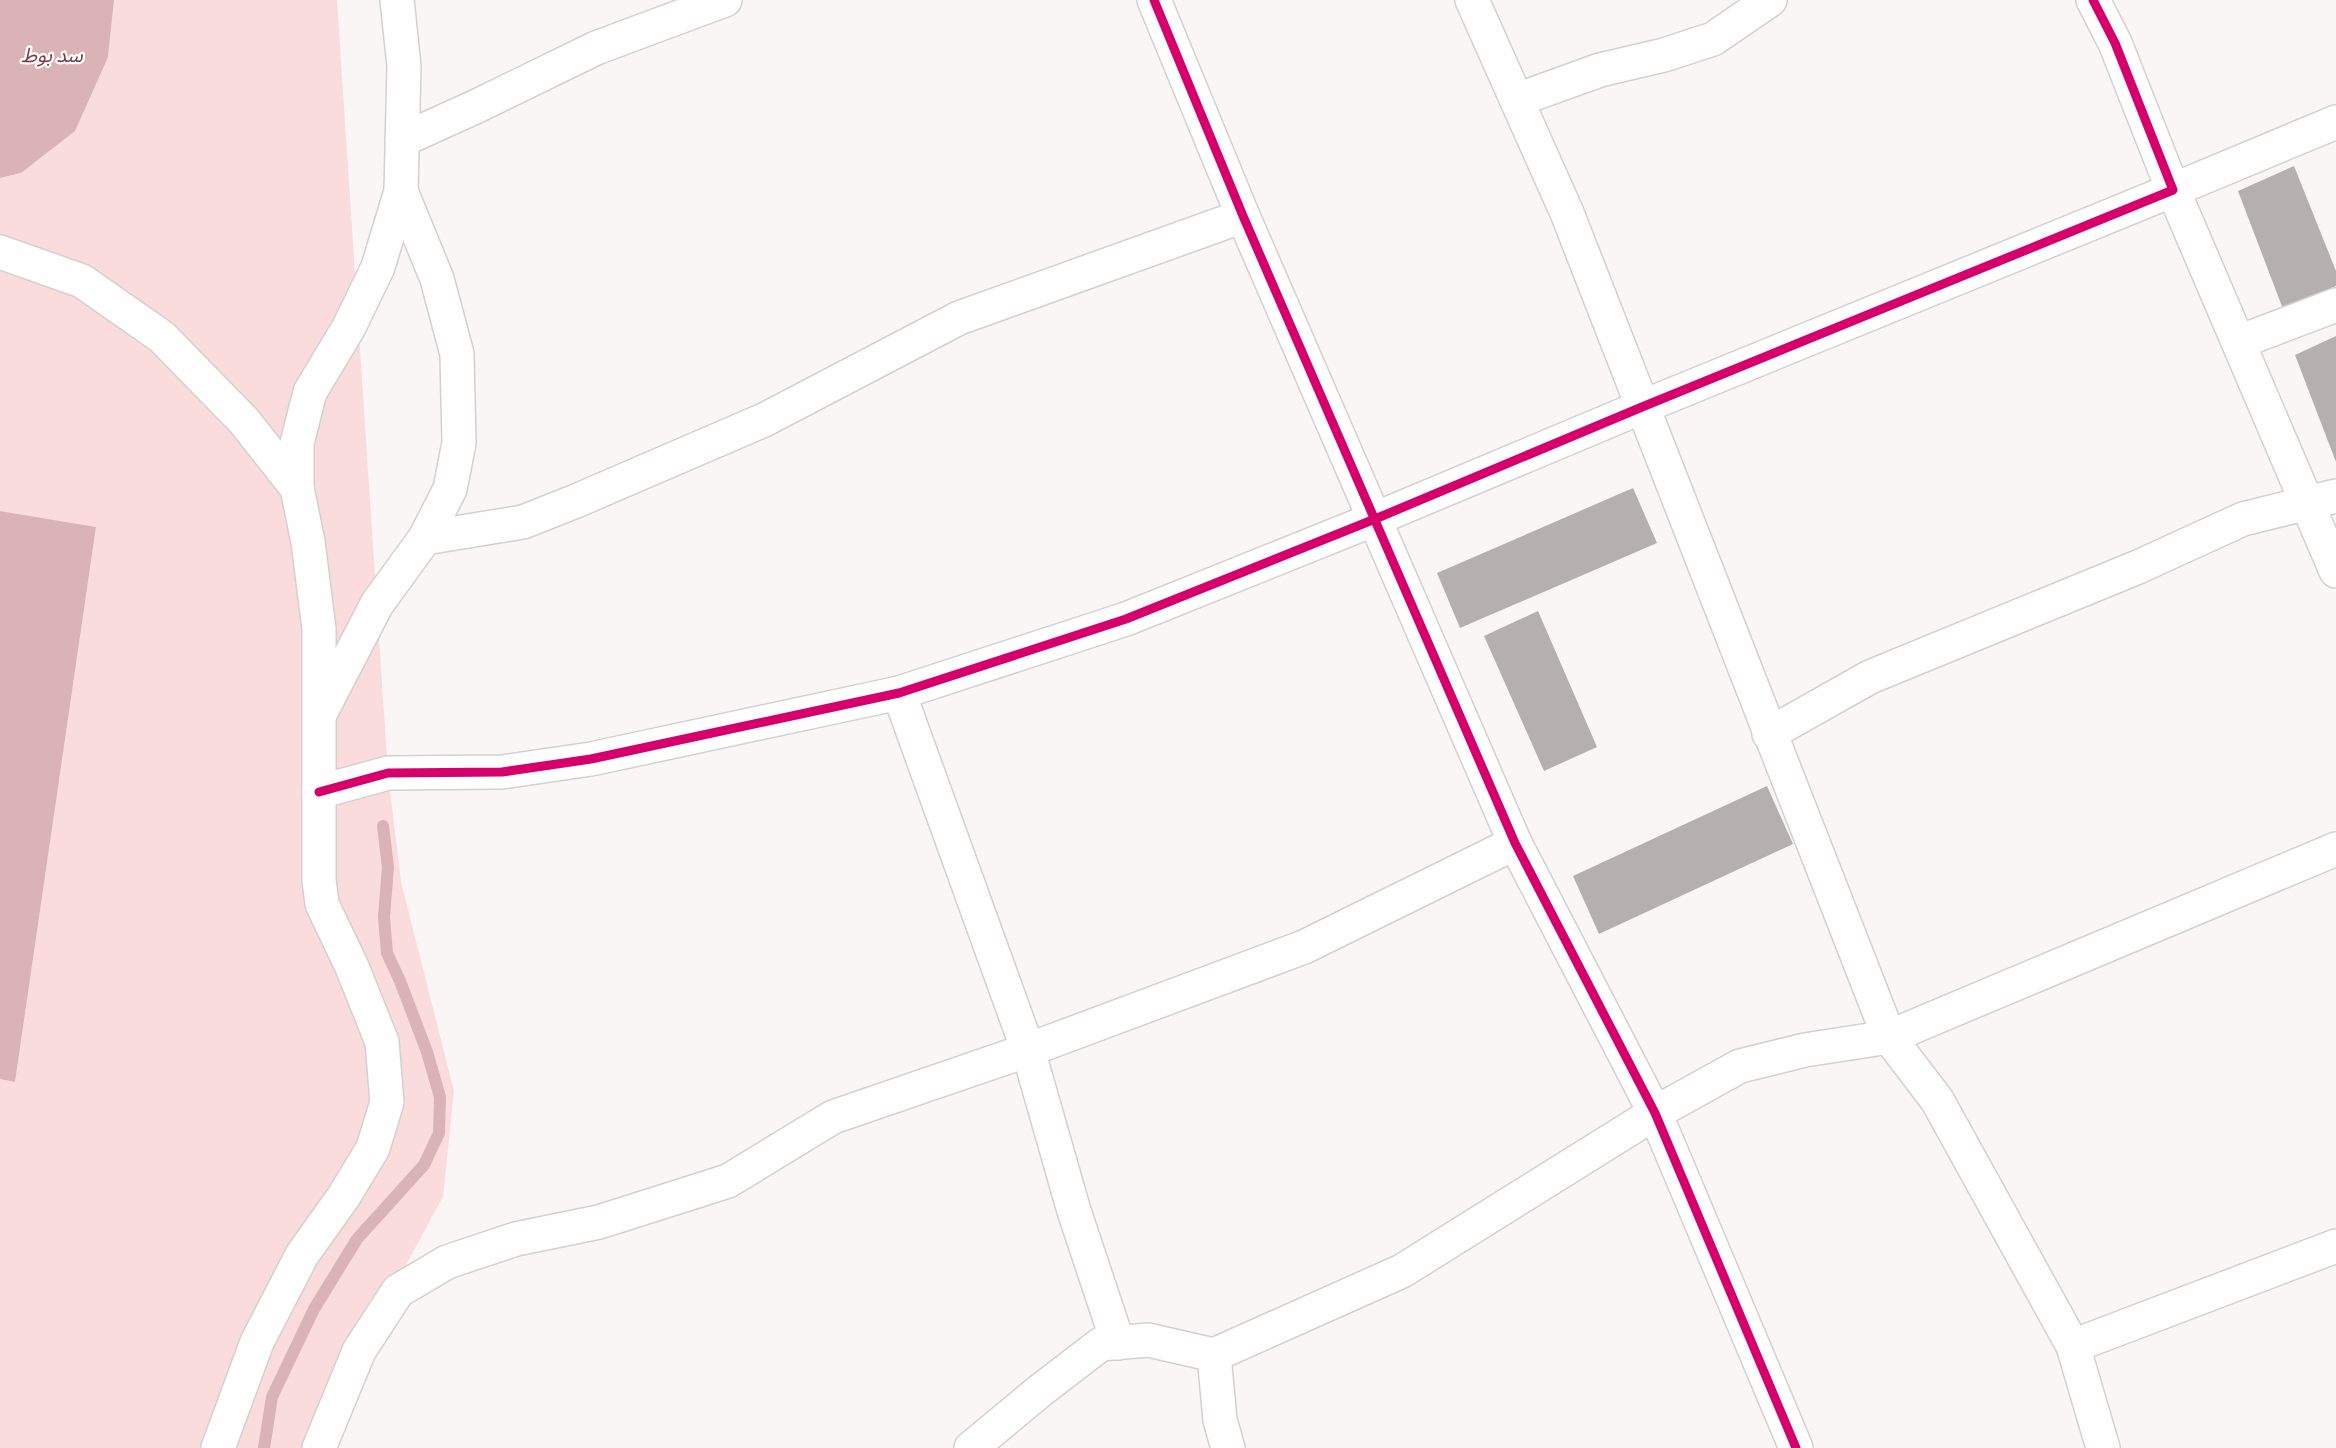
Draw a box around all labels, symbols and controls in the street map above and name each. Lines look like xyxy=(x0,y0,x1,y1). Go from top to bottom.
water label: سد بوط xyxy=(21,39,83,70)

